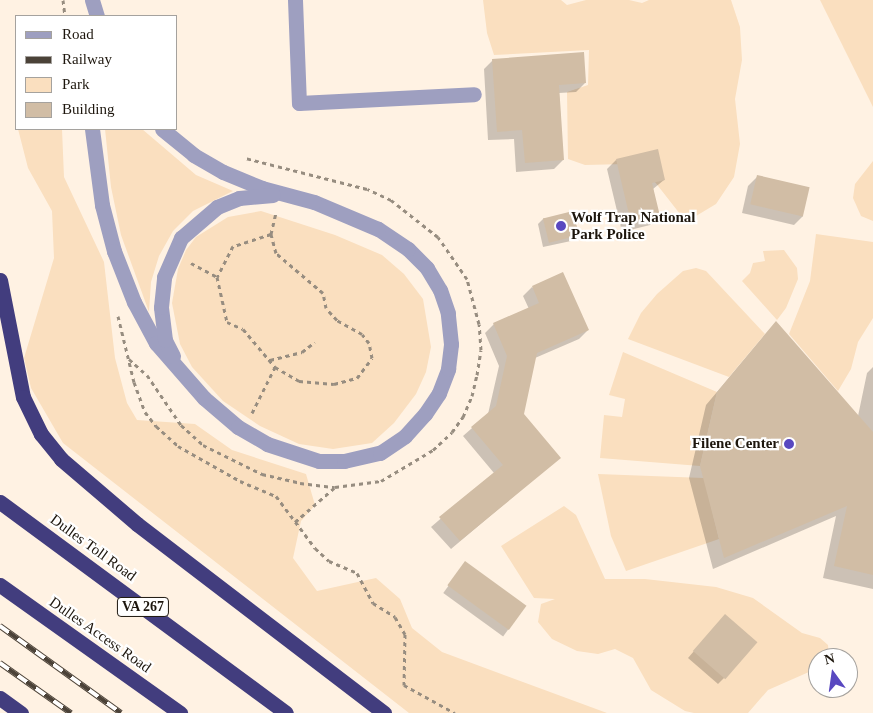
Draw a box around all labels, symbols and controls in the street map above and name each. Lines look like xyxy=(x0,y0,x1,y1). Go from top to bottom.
legend xyxy=(15,15,178,130)
text: Road xyxy=(62,26,94,42)
text: Railway xyxy=(62,51,112,67)
text: Park xyxy=(62,76,90,92)
text: Building xyxy=(62,101,115,117)
place label: Wolf Trap National Park Police xyxy=(571,208,696,243)
marker: Wolf Trap National Park Police xyxy=(555,220,567,232)
place label: Filene Center xyxy=(692,435,779,453)
marker: Filene Center xyxy=(783,438,795,450)
street label: Dulles Toll Road xyxy=(46,511,140,585)
street label: Dulles Access Road xyxy=(45,593,155,677)
road number: VA 267 xyxy=(116,596,170,618)
north arrow xyxy=(808,648,858,698)
text: N xyxy=(823,650,836,667)

